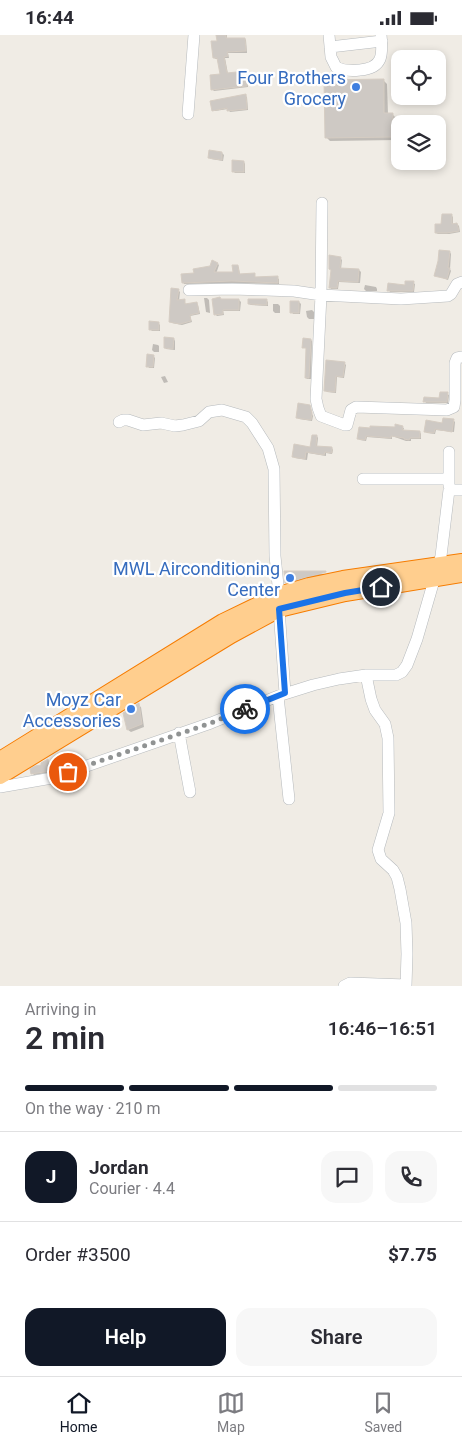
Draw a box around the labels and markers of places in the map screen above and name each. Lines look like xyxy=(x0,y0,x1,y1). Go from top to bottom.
place label: Four Brothers Grocery xyxy=(237,67,346,109)
marker: Four Brothers Grocery xyxy=(350,81,362,93)
place label: MWL Airconditioning Center xyxy=(113,558,280,600)
pin xyxy=(360,566,402,608)
marker: MWL Airconditioning Center xyxy=(284,572,296,584)
place label: Moyz Car Accessories xyxy=(23,689,121,731)
marker: Moyz Car Accessories xyxy=(125,703,137,715)
pin xyxy=(47,751,89,793)

